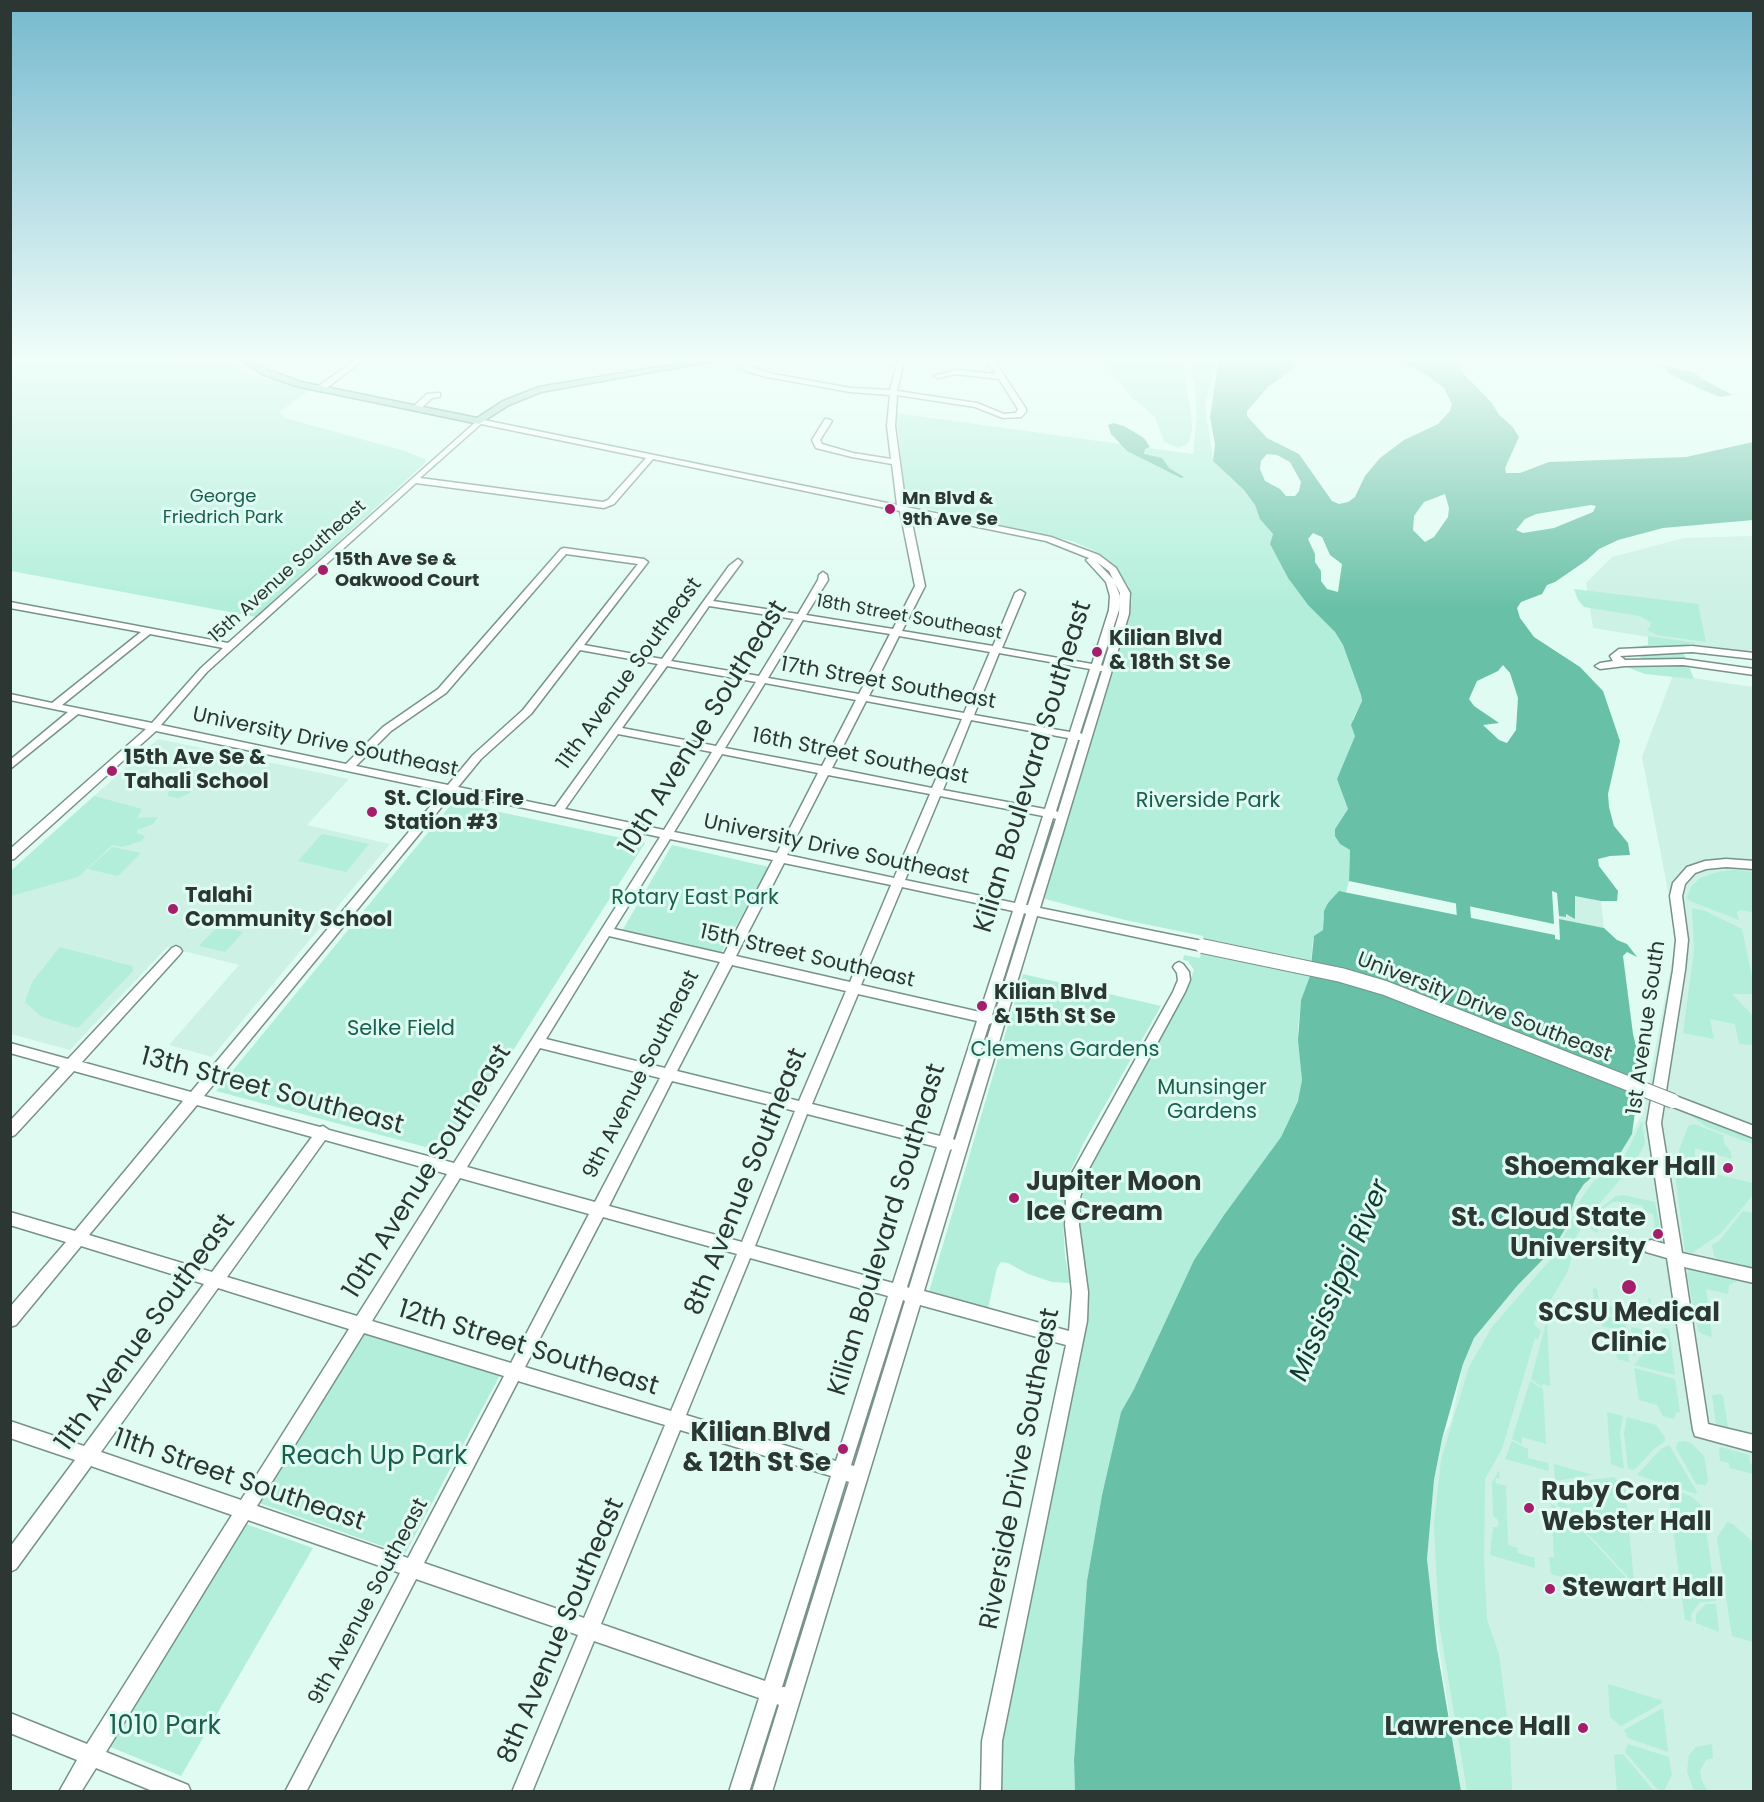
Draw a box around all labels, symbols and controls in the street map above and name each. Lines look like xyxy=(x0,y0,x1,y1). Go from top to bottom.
park label: George Friedrich Park xyxy=(163,486,283,528)
place label: Mn Blvd & 9th Ave Se xyxy=(902,488,998,530)
street label: 15th Avenue Southeast xyxy=(205,496,371,648)
marker: Mn Blvd & 9th Ave Se xyxy=(883,502,897,516)
place label: 15th Ave Se & Oakwood Court xyxy=(335,549,479,592)
marker: 15th Ave Se & Oakwood Court xyxy=(316,563,330,577)
street label: 11th Avenue Southeast xyxy=(552,573,708,775)
street label: 18th Street Southeast xyxy=(814,591,1004,645)
street label: 10th Avenue Southeast xyxy=(613,595,795,861)
street label: Kilian Boulevard Southeast xyxy=(969,597,1099,937)
place label: Kilian Blvd & 18th St Se xyxy=(1109,627,1231,677)
marker: Kilian Blvd & 18th St Se xyxy=(1090,645,1104,659)
street label: 17th Street Southeast xyxy=(778,653,998,715)
street label: University Drive Southeast xyxy=(190,703,460,783)
street label: 16th Street Southeast xyxy=(750,724,970,790)
place label: 15th Ave Se & Tahali School xyxy=(124,746,269,796)
marker: 15th Ave Se & Tahali School xyxy=(105,764,119,778)
place label: St. Cloud Fire Station #3 xyxy=(384,787,524,837)
park label: Riverside Park xyxy=(1136,789,1280,815)
marker: St. Cloud Fire Station #3 xyxy=(365,805,379,819)
street label: University Drive Southeast xyxy=(701,810,971,890)
place label: Talahi Community School xyxy=(185,884,392,934)
park label: Rotary East Park xyxy=(611,886,779,912)
marker: Talahi Community School xyxy=(166,902,180,916)
street label: 15th Street Southeast xyxy=(697,920,917,994)
street label: 1st Avenue South xyxy=(1622,939,1672,1117)
street label: University Drive Southeast xyxy=(1353,948,1615,1068)
street label: 9th Avenue Southeast xyxy=(578,967,706,1183)
place label: Kilian Blvd & 15th St Se xyxy=(994,981,1116,1031)
marker: Kilian Blvd & 15th St Se xyxy=(975,999,989,1013)
park label: Selke Field xyxy=(347,1017,455,1043)
park label: Clemens Gardens xyxy=(970,1038,1160,1064)
street label: 10th Avenue Southeast xyxy=(337,1039,519,1305)
street label: 13th Street Southeast xyxy=(137,1042,407,1142)
street label: 8th Avenue Southeast xyxy=(679,1044,815,1320)
street label: Kilian Boulevard Southeast xyxy=(823,1060,953,1400)
park label: Munsinger Gardens xyxy=(1157,1076,1267,1126)
place label: Shoemaker Hall xyxy=(1504,1152,1716,1184)
marker: Shoemaker Hall xyxy=(1721,1161,1735,1175)
place label: Jupiter Moon Ice Cream xyxy=(1026,1167,1202,1228)
water label: Mississippi River xyxy=(1284,1175,1398,1387)
marker: Jupiter Moon Ice Cream xyxy=(1007,1191,1021,1205)
place label: St. Cloud State University xyxy=(1451,1203,1646,1264)
street label: 11th Avenue Southeast xyxy=(49,1208,243,1458)
marker: St. Cloud State University xyxy=(1651,1227,1665,1241)
marker: SCSU Medical Clinic xyxy=(1620,1278,1638,1296)
street label: 12th Street Southeast xyxy=(394,1294,662,1404)
place label: SCSU Medical Clinic xyxy=(1538,1298,1720,1360)
street label: Riverside Drive Southeast xyxy=(975,1306,1067,1632)
place label: Kilian Blvd & 12th St Se xyxy=(682,1418,831,1480)
street label: 11th Street Southeast xyxy=(109,1423,369,1539)
park label: Reach Up Park xyxy=(281,1441,467,1473)
marker: Kilian Blvd & 12th St Se xyxy=(836,1442,850,1456)
place label: Ruby Cora Webster Hall xyxy=(1541,1477,1712,1538)
street label: 9th Avenue Southeast xyxy=(304,1494,434,1710)
street label: 8th Avenue Southeast xyxy=(492,1494,632,1768)
marker: Ruby Cora Webster Hall xyxy=(1522,1501,1536,1515)
place label: Stewart Hall xyxy=(1562,1573,1724,1605)
marker: Stewart Hall xyxy=(1543,1582,1557,1596)
park label: 1010 Park xyxy=(109,1711,221,1743)
place label: Lawrence Hall xyxy=(1385,1712,1571,1744)
marker: Lawrence Hall xyxy=(1576,1721,1590,1735)

